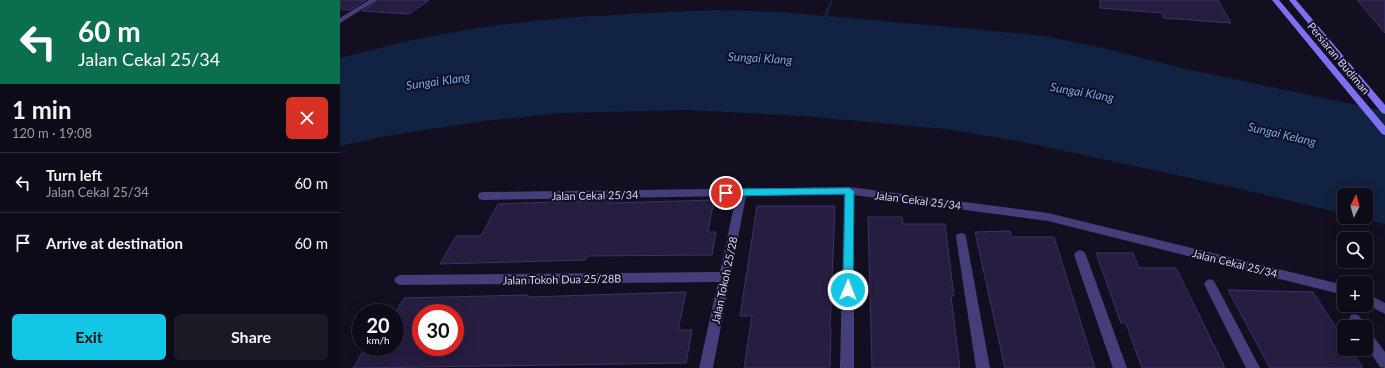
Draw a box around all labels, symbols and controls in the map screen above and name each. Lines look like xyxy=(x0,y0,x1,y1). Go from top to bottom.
text: 60 m xyxy=(78,14,141,48)
icon: left xyxy=(12,16,64,68)
street label: Persiaran Budiman xyxy=(1305,19,1373,97)
text: Jalan Cekal 25/34 xyxy=(78,48,220,70)
water label: Sungai Klang xyxy=(727,49,793,67)
water label: Sungai Klang xyxy=(405,69,471,93)
water label: Sungai Klang xyxy=(1049,79,1115,105)
text: 1 min xyxy=(12,95,72,124)
button: close xyxy=(286,97,328,139)
water label: Sungai Kelang xyxy=(1246,119,1318,149)
text: 120 m · 19:08 xyxy=(12,125,92,141)
text: Turn left xyxy=(46,166,102,184)
icon: left xyxy=(12,172,34,194)
text: 60 m xyxy=(294,174,328,192)
pin xyxy=(709,176,743,210)
icon: arrive xyxy=(715,182,737,204)
text: Jalan Cekal 25/34 xyxy=(46,184,149,200)
street label: Jalan Cekal 25/34 xyxy=(551,188,639,202)
street label: Jalan Cekal 25/34 xyxy=(874,188,963,212)
north arrow xyxy=(1337,188,1373,224)
map controls xyxy=(1337,188,1373,356)
icon: arrive xyxy=(12,232,34,254)
button: search xyxy=(1337,232,1373,268)
text: Arrive at destination xyxy=(46,234,183,252)
text: 60 m xyxy=(294,234,328,252)
street label: Jalan Tokoh 25/28 xyxy=(708,235,740,325)
street label: Jalan Cekal 25/34 xyxy=(1191,246,1279,280)
position arrow xyxy=(827,269,869,311)
street label: Jalan Tokoh Dua 25/28B xyxy=(503,271,621,287)
button: + xyxy=(1337,276,1373,312)
speed limit sign: 30 xyxy=(412,304,464,356)
text: 20 xyxy=(366,313,390,337)
button: Exit xyxy=(12,314,166,360)
button: Share xyxy=(174,314,328,360)
button: − xyxy=(1337,320,1373,356)
text: km/h xyxy=(366,334,390,346)

